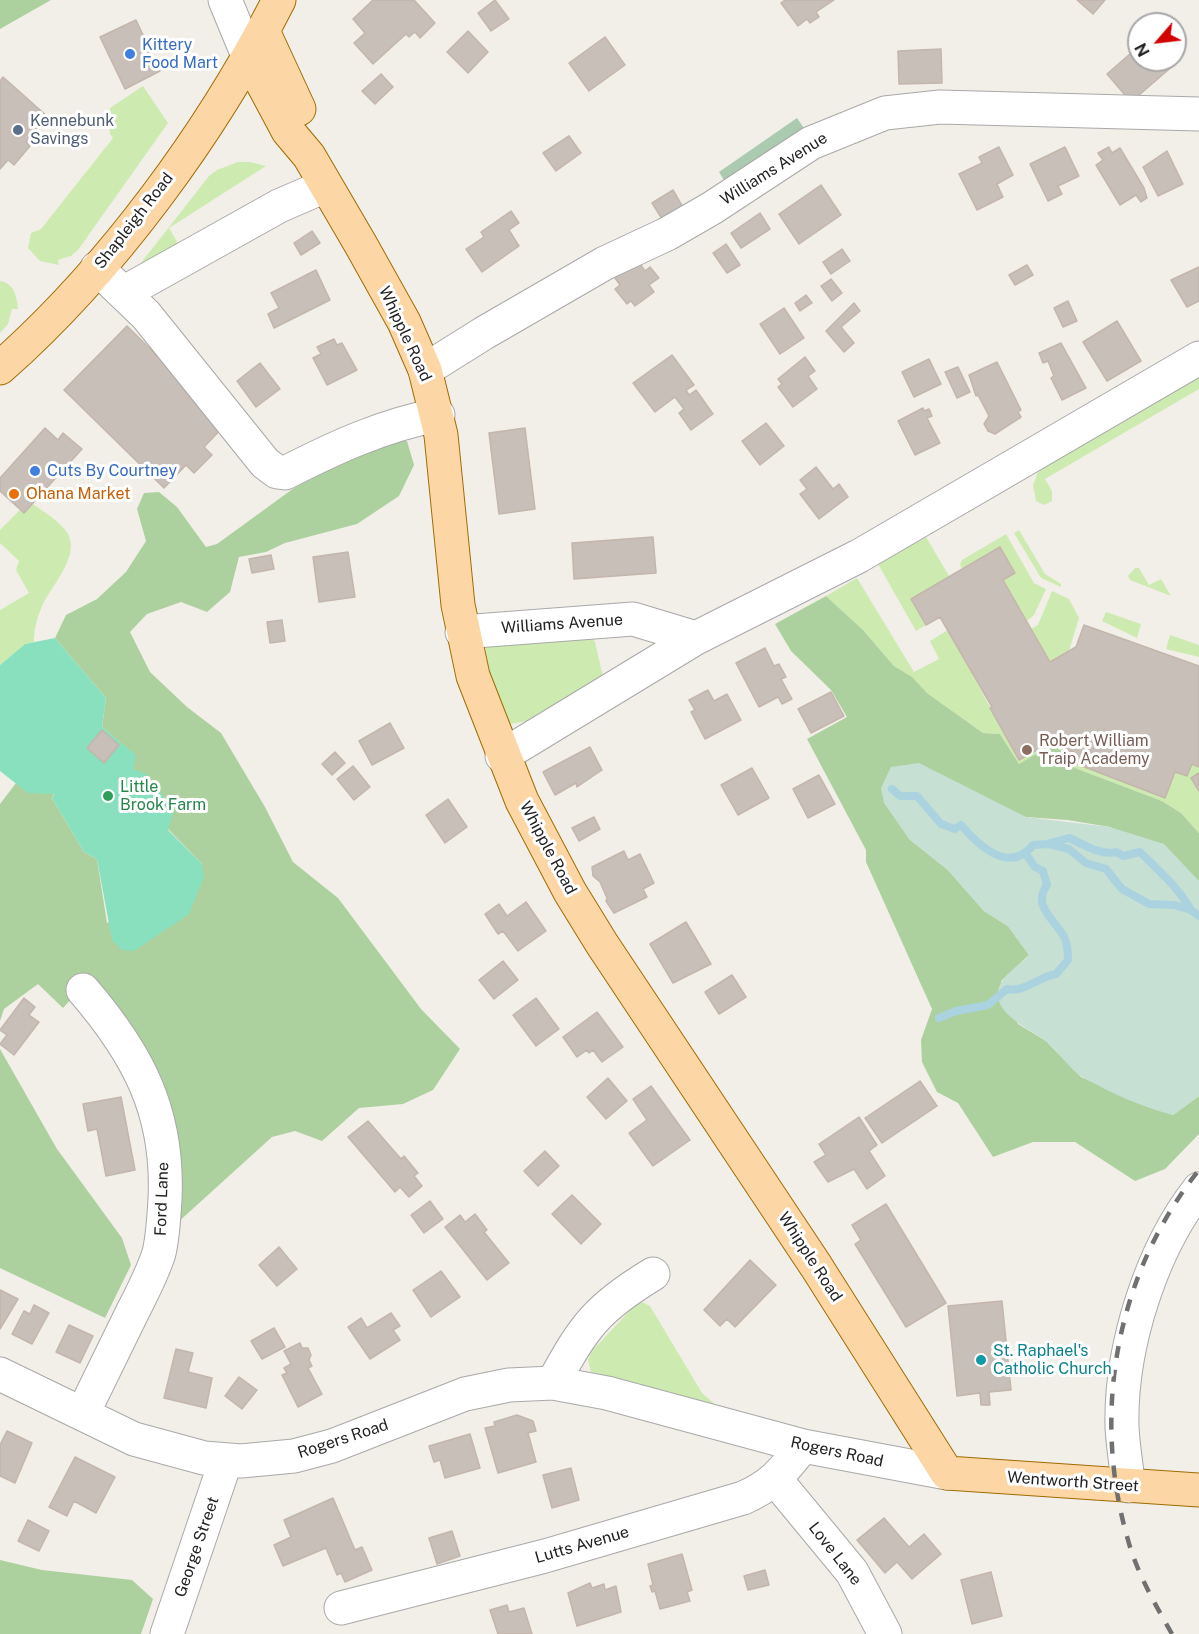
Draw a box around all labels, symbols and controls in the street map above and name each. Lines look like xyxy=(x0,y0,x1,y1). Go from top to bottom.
north arrow xyxy=(1127,12,1187,72)
place label: Kittery Food Mart xyxy=(142,35,218,73)
text: N xyxy=(1131,40,1154,60)
marker: Kittery Food Mart xyxy=(123,47,137,61)
place label: Kennebunk Savings xyxy=(30,111,114,149)
marker: Kennebunk Savings xyxy=(11,123,25,137)
street label: Williams Avenue xyxy=(717,128,831,210)
street label: Shapleigh Road xyxy=(91,169,177,273)
street label: Whipple Road xyxy=(375,283,435,385)
place label: Cuts By Courtney xyxy=(47,461,177,481)
marker: Cuts By Courtney xyxy=(28,464,42,478)
place label: Ohana Market xyxy=(26,484,130,504)
marker: Ohana Market xyxy=(7,487,21,501)
street label: Williams Avenue xyxy=(500,610,624,638)
place label: Robert William Traip Academy xyxy=(1039,731,1150,769)
marker: Robert William Traip Academy xyxy=(1020,743,1034,757)
place label: Little Brook Farm xyxy=(120,777,206,815)
marker: Little Brook Farm xyxy=(101,789,115,803)
street label: Whipple Road xyxy=(515,798,581,898)
street label: Ford Lane xyxy=(151,1162,173,1236)
street label: Whipple Road xyxy=(774,1209,846,1305)
place label: St. Raphael's Catholic Church xyxy=(993,1341,1112,1379)
marker: St. Raphael's Catholic Church xyxy=(974,1353,988,1367)
street label: Rogers Road xyxy=(295,1415,391,1463)
street label: Rogers Road xyxy=(789,1433,885,1471)
street label: Wentworth Street xyxy=(1006,1468,1140,1496)
street label: George Street xyxy=(171,1494,223,1600)
street label: Love Lane xyxy=(804,1519,866,1589)
street label: Lutts Avenue xyxy=(533,1522,631,1568)

